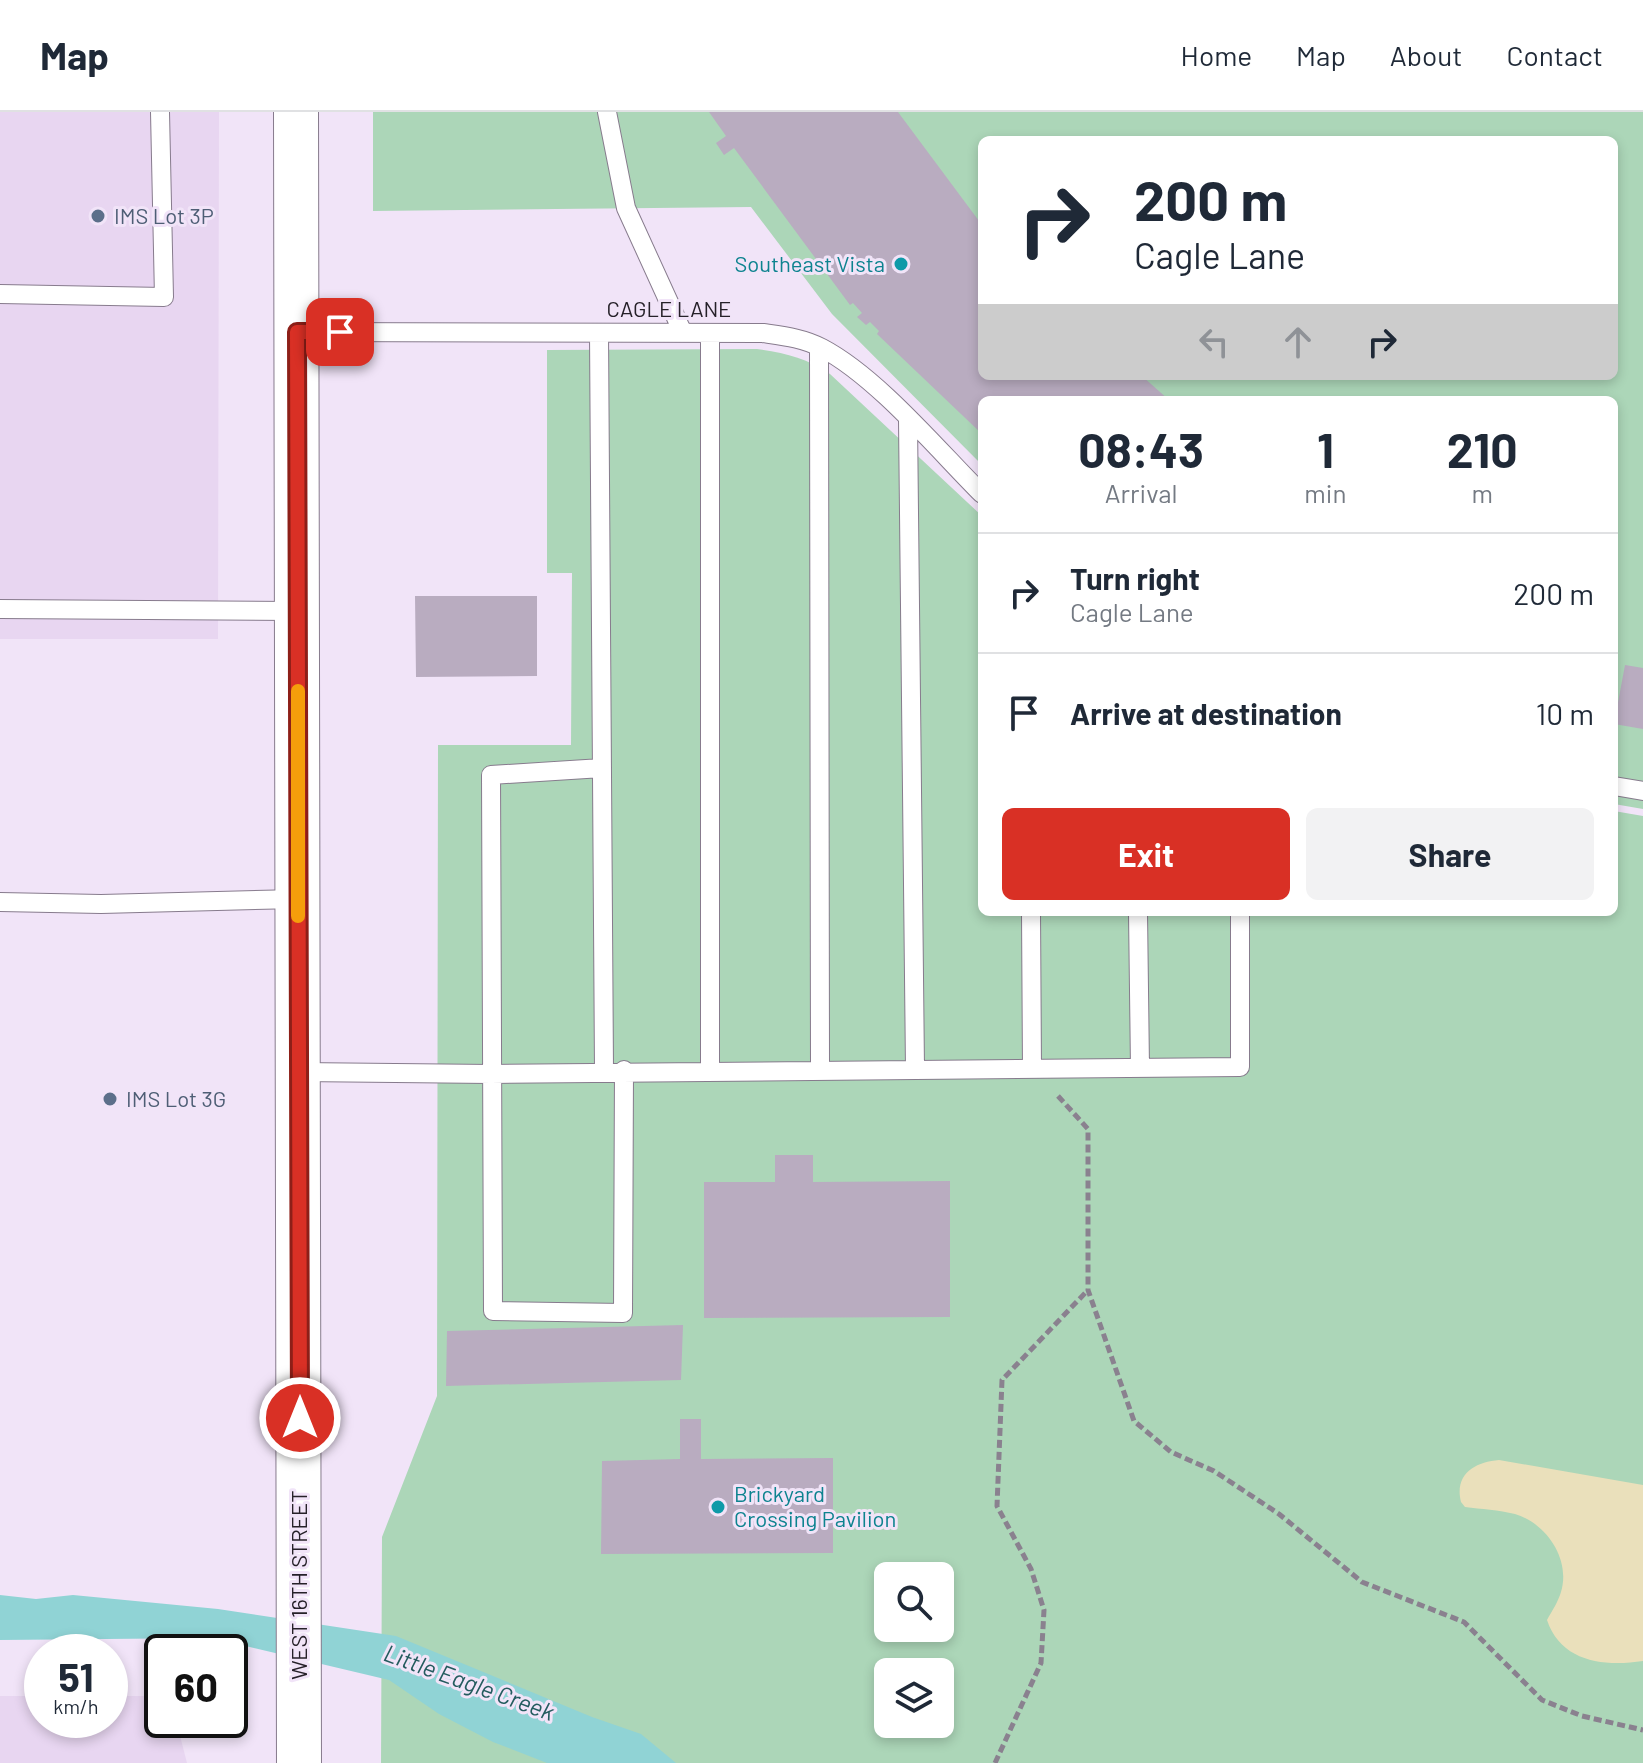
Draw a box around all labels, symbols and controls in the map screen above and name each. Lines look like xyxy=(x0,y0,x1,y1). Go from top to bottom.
text: Map xyxy=(40,32,109,78)
text: Home xyxy=(1181,38,1252,72)
text: Map xyxy=(1296,38,1346,72)
text: About xyxy=(1390,38,1462,72)
text: Contact xyxy=(1506,38,1603,72)
text: 200 m xyxy=(1134,165,1287,232)
icon: right xyxy=(1002,168,1106,272)
place label: IMS Lot 3P xyxy=(114,202,214,228)
marker: IMS Lot 3P xyxy=(89,207,107,225)
text: Cagle Lane xyxy=(1134,233,1305,276)
place label: Southeast Vista xyxy=(734,250,885,276)
marker: Southeast Vista xyxy=(892,255,910,273)
street label: CAGLE LANE xyxy=(607,295,731,321)
pin xyxy=(306,298,374,366)
icon: arrive xyxy=(318,310,362,354)
icon: left xyxy=(1192,320,1236,364)
icon: ahead xyxy=(1276,320,1320,364)
icon: right xyxy=(1360,320,1404,364)
text: 08:43 xyxy=(1078,420,1204,478)
text: 1 xyxy=(1317,420,1334,478)
text: 210 xyxy=(1447,420,1518,478)
text: Arrival xyxy=(1105,477,1178,508)
text: min xyxy=(1304,477,1346,508)
text: m xyxy=(1471,477,1493,508)
text: Turn right xyxy=(1070,560,1200,596)
icon: right xyxy=(1002,571,1046,615)
text: 200 m xyxy=(1513,575,1594,611)
text: Cagle Lane xyxy=(1070,596,1194,627)
icon: arrive xyxy=(1002,691,1046,735)
text: Arrive at destination xyxy=(1070,695,1342,731)
text: 10 m xyxy=(1536,695,1594,731)
button: Exit xyxy=(1002,808,1290,900)
button: Share xyxy=(1306,808,1594,900)
place label: IMS Lot 3G xyxy=(126,1085,226,1111)
marker: IMS Lot 3G xyxy=(101,1090,119,1108)
position arrow xyxy=(258,1376,342,1460)
place label: Brickyard Crossing Pavilion xyxy=(734,1480,896,1531)
street label: WEST 16TH STREET xyxy=(285,1490,311,1680)
marker: Brickyard Crossing Pavilion xyxy=(709,1498,727,1516)
map controls xyxy=(874,1562,954,1738)
button: search xyxy=(874,1562,954,1642)
speed limit sign: 60 xyxy=(144,1634,248,1738)
water label: Little Eagle Creek xyxy=(380,1637,559,1726)
text: 51 xyxy=(58,1652,94,1700)
button: layers xyxy=(874,1658,954,1738)
text: km/h xyxy=(53,1694,99,1718)

